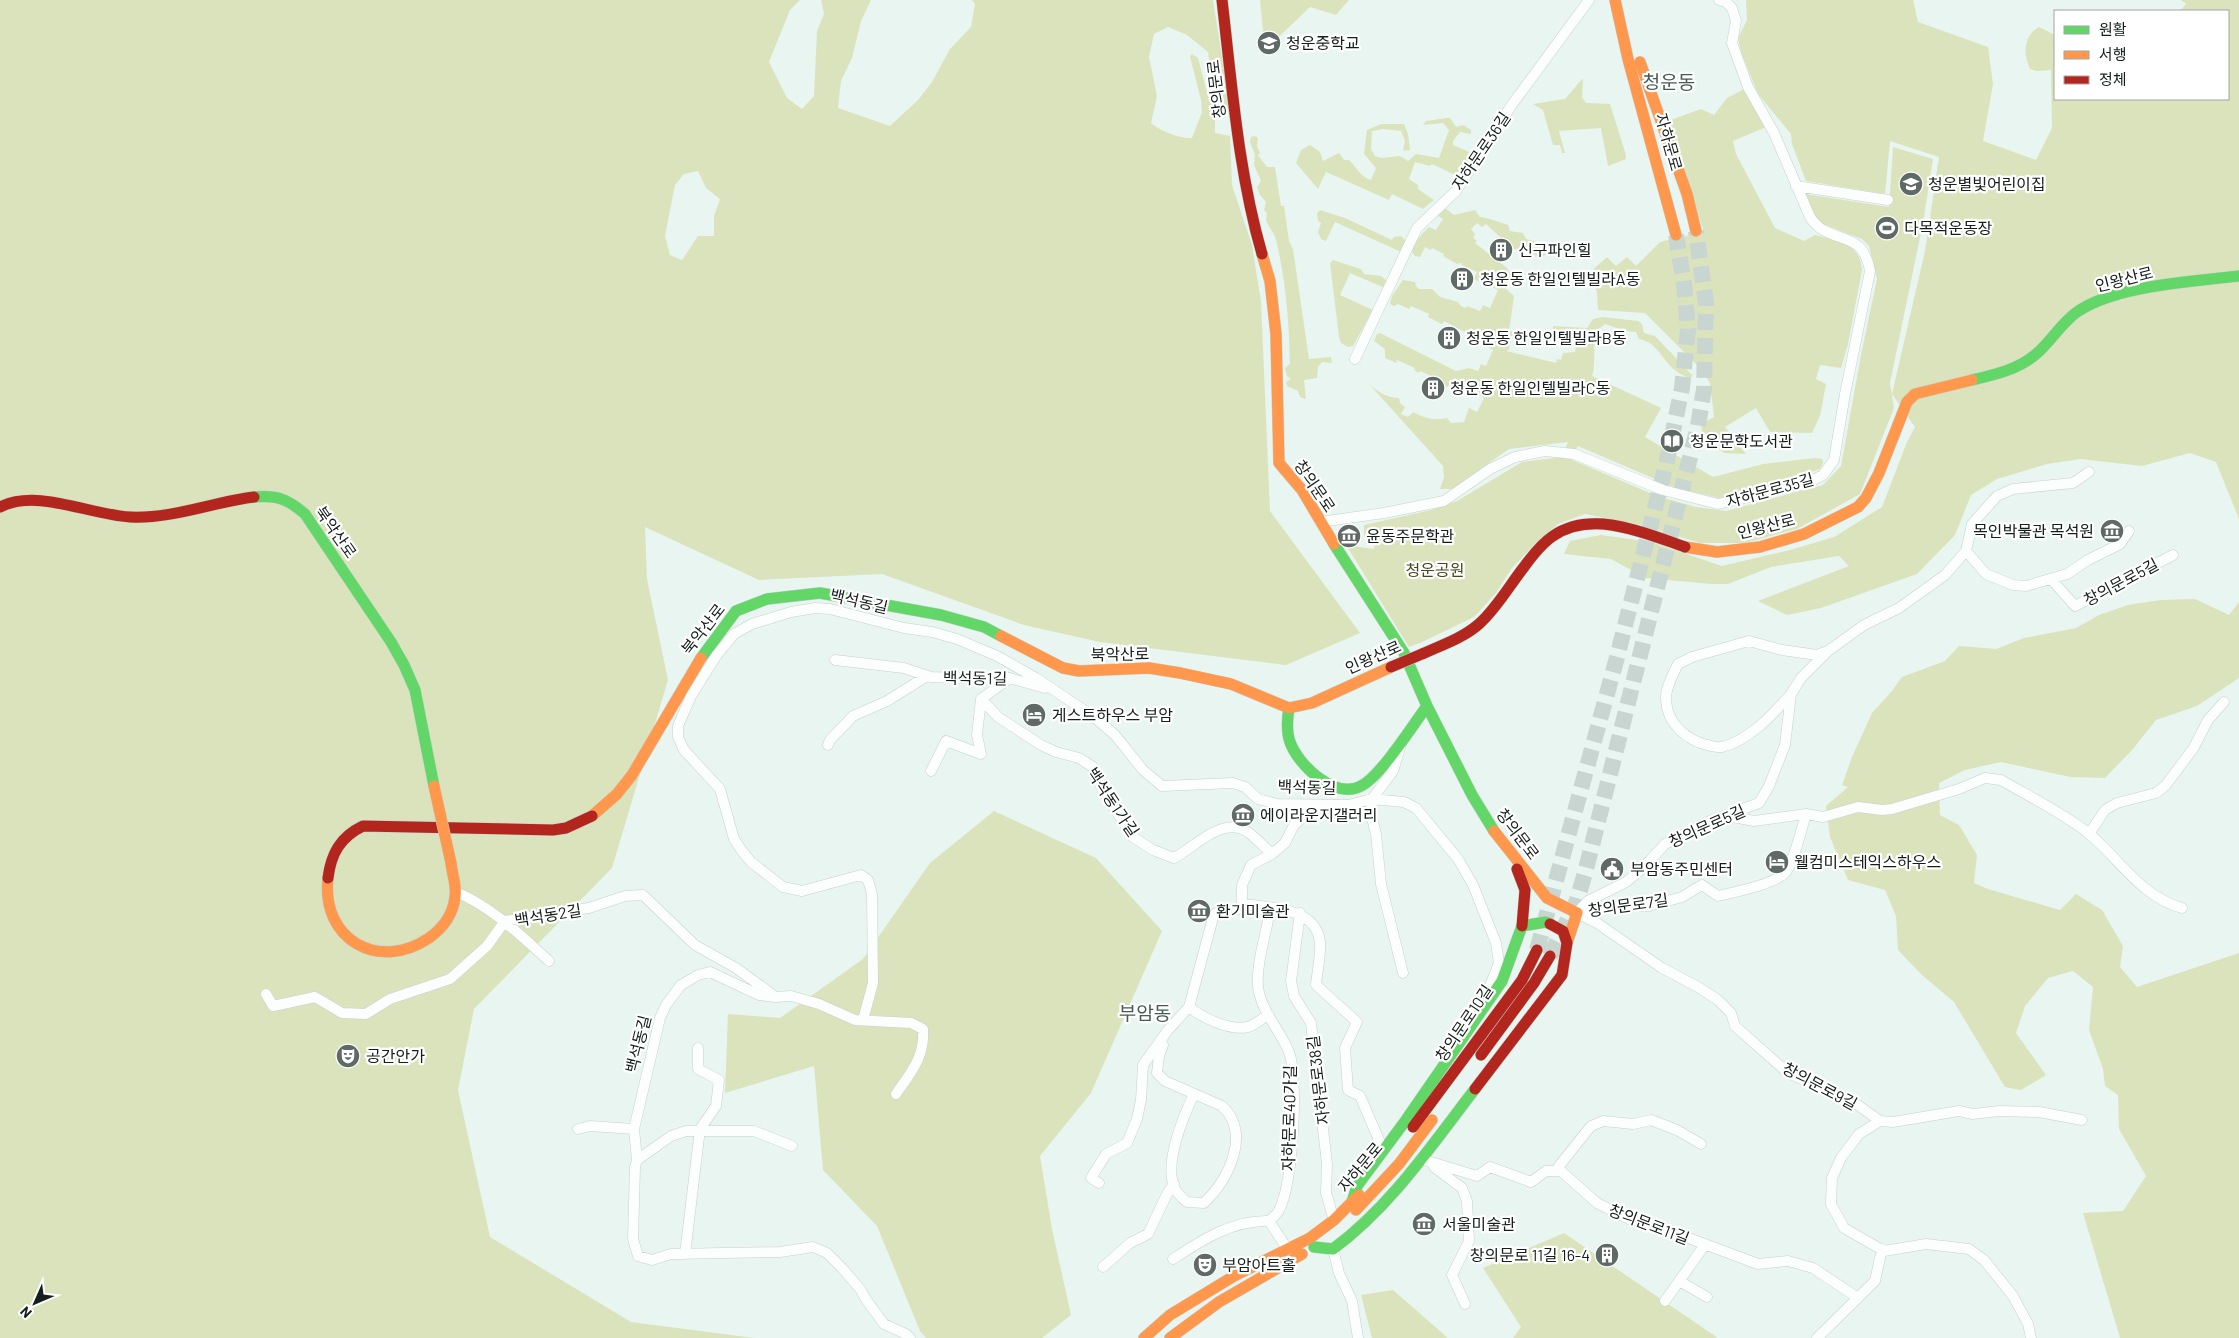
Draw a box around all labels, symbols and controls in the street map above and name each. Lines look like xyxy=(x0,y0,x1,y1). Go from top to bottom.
legend xyxy=(2054,10,2229,100)
text: 원활 xyxy=(2099,20,2127,38)
school or university icon: 청운중학교 xyxy=(1256,30,1282,56)
place label: 청운중학교 xyxy=(1286,33,1360,52)
text: 서행 xyxy=(2099,45,2127,63)
street label: 창의문로 xyxy=(1202,58,1229,119)
district label: 청운동 xyxy=(1643,70,1695,93)
text: 정체 xyxy=(2099,70,2127,88)
street label: 자하문로36길 xyxy=(1448,108,1514,193)
street label: 자하문로 xyxy=(1652,111,1687,173)
school or university icon: 청운별빛어린이집 xyxy=(1898,171,1924,197)
place label: 청운별빛어린이집 xyxy=(1928,174,2046,193)
sports icon: 다목적운동장 xyxy=(1874,215,1900,241)
place label: 다목적운동장 xyxy=(1904,218,1993,237)
building icon: 신구파인힐 xyxy=(1488,237,1514,263)
place label: 신구파인힐 xyxy=(1518,240,1592,259)
street label: 인왕산로 xyxy=(2093,262,2155,295)
building icon: 청운동 한일인텔빌라A동 xyxy=(1449,266,1475,292)
place label: 청운동 한일인텔빌라A동 xyxy=(1480,269,1640,288)
building icon: 청운동 한일인텔빌라B동 xyxy=(1436,325,1462,351)
place label: 청운동 한일인텔빌라B동 xyxy=(1466,328,1627,347)
building icon: 청운동 한일인텔빌라C동 xyxy=(1420,375,1446,401)
place label: 청운동 한일인텔빌라C동 xyxy=(1450,378,1610,397)
library icon: 청운문학도서관 xyxy=(1659,428,1685,454)
place label: 청운문학도서관 xyxy=(1690,431,1793,450)
street label: 창의문로 xyxy=(1291,456,1340,516)
street label: 자하문로35길 xyxy=(1724,469,1816,510)
street label: 북악산로 xyxy=(312,502,361,562)
street label: 인왕산로 xyxy=(1735,509,1797,542)
museum icon: 목인박물관 목석원 xyxy=(2099,518,2125,544)
place label: 목인박물관 목석원 xyxy=(1973,521,2094,540)
museum icon: 윤동주문학관 xyxy=(1336,523,1362,549)
place label: 윤동주문학관 xyxy=(1366,526,1455,545)
street label: 창의문로5길 xyxy=(2080,554,2161,609)
park label: 청운공원 xyxy=(1406,560,1464,579)
street label: 백석동길 xyxy=(828,585,890,616)
street label: 북악산로 xyxy=(677,599,728,658)
street label: 인왕산로 xyxy=(1342,636,1404,677)
street label: 북악산로 xyxy=(1090,643,1150,664)
street label: 백석동1길 xyxy=(943,667,1007,688)
hotel icon: 게스트하우스 부암 xyxy=(1021,702,1047,728)
place label: 게스트하우스 부암 xyxy=(1052,705,1173,724)
street label: 백석동1가길 xyxy=(1083,764,1143,840)
street label: 백석동길 xyxy=(1277,776,1337,797)
street label: 창의문로5길 xyxy=(1666,800,1748,851)
museum icon: 에이라운지갤러리 xyxy=(1230,802,1256,828)
street label: 창의문로 xyxy=(1493,804,1544,863)
place label: 에이라운지갤러리 xyxy=(1260,805,1378,824)
hotel icon: 웰컴미스테익스하우스 xyxy=(1764,849,1790,875)
place label: 웰컴미스테익스하우스 xyxy=(1794,852,1941,871)
public building icon: 부암동주민센터 xyxy=(1599,856,1625,882)
place label: 부암동주민센터 xyxy=(1630,859,1733,878)
street label: 창의문로7길 xyxy=(1586,889,1669,920)
museum icon: 환기미술관 xyxy=(1186,898,1212,924)
street label: 백석동2길 xyxy=(513,900,583,929)
place label: 환기미술관 xyxy=(1216,901,1290,920)
street label: 창의문로10길 xyxy=(1431,981,1496,1065)
district label: 부암동 xyxy=(1119,1001,1171,1024)
street label: 백석동길 xyxy=(621,1013,654,1075)
street label: 자하문로38길 xyxy=(1303,1034,1332,1126)
theatre icon: 공간안가 xyxy=(335,1043,361,1069)
place label: 공간안가 xyxy=(366,1046,425,1065)
street label: 창의문로9길 xyxy=(1780,1058,1861,1113)
street label: 자하문로40가길 xyxy=(1278,1065,1299,1171)
street label: 자하문로 xyxy=(1333,1138,1386,1195)
street label: 창의문로11길 xyxy=(1606,1199,1692,1248)
museum icon: 서울미술관 xyxy=(1411,1211,1437,1237)
place label: 서울미술관 xyxy=(1442,1214,1516,1233)
building icon: 창의문로 11길 16-4 xyxy=(1594,1242,1620,1268)
place label: 창의문로 11길 16-4 xyxy=(1470,1245,1590,1264)
theatre icon: 부암아트홀 xyxy=(1192,1252,1218,1278)
place label: 부암아트홀 xyxy=(1222,1255,1296,1274)
north arrow xyxy=(10,1278,60,1328)
text: N xyxy=(16,1303,35,1322)

